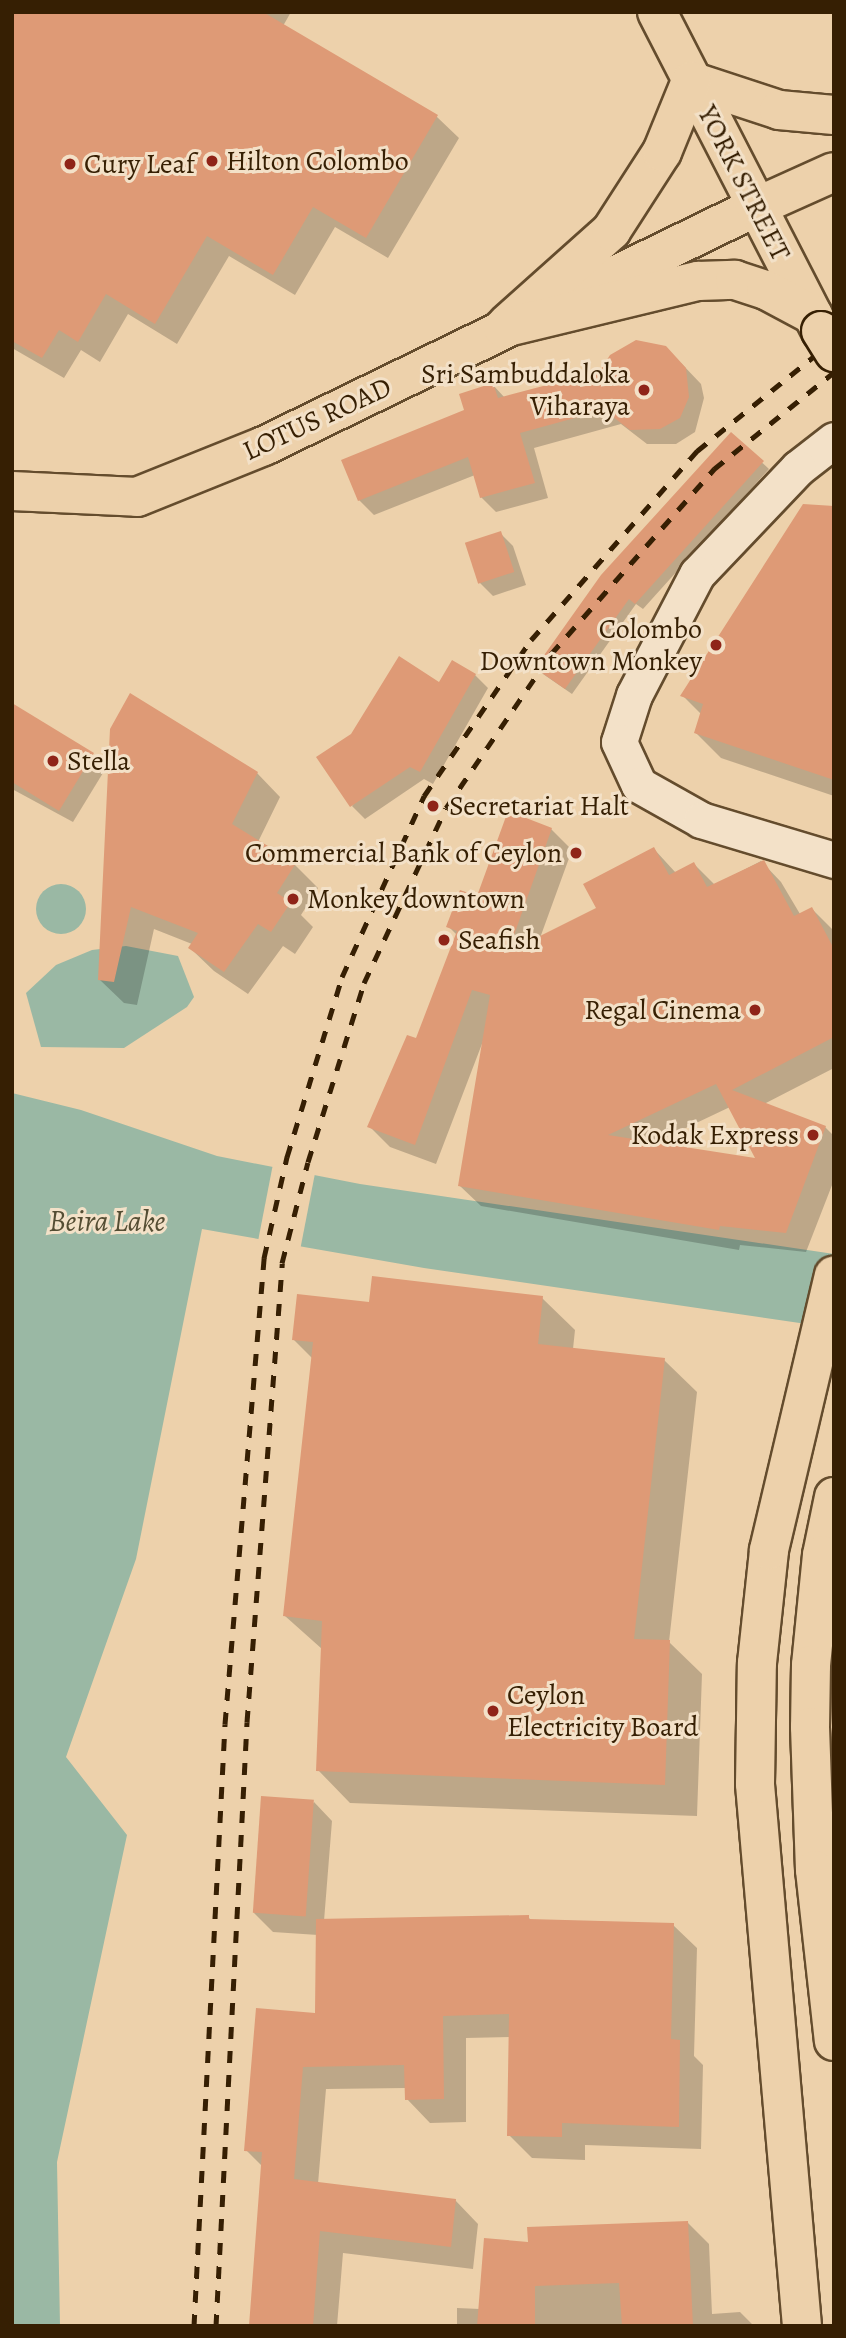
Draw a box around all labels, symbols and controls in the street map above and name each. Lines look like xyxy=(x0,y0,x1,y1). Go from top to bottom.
street label: YORK STREET xyxy=(691,100,797,266)
place label: Hilton Colombo xyxy=(226,144,409,178)
place label: Cury Leaf xyxy=(84,147,195,181)
marker: Hilton Colombo xyxy=(204,153,220,169)
marker: Cury Leaf xyxy=(62,156,78,172)
place label: Sri Sambuddaloka Viharaya xyxy=(421,357,630,423)
street label: LOTUS ROAD xyxy=(237,370,397,468)
marker: Sri Sambuddaloka Viharaya xyxy=(636,382,652,398)
place label: Colombo Downtown Monkey xyxy=(480,612,702,678)
marker: Colombo Downtown Monkey xyxy=(708,637,724,653)
place label: Stella xyxy=(67,744,130,778)
marker: Stella xyxy=(45,753,61,769)
place label: Secretariat Halt xyxy=(449,789,629,823)
marker: Secretariat Halt xyxy=(423,796,443,816)
place label: Commercial Bank of Ceylon xyxy=(245,836,562,870)
marker: Commercial Bank of Ceylon xyxy=(568,845,584,861)
place label: Monkey downtown xyxy=(307,882,525,916)
marker: Monkey downtown xyxy=(285,891,301,907)
place label: Seafish xyxy=(458,923,541,957)
marker: Seafish xyxy=(436,932,452,948)
place label: Regal Cinema xyxy=(584,993,741,1027)
marker: Regal Cinema xyxy=(747,1002,763,1018)
place label: Kodak Express xyxy=(631,1118,799,1152)
marker: Kodak Express xyxy=(805,1127,821,1143)
water label: Beira Lake xyxy=(49,1203,165,1239)
place label: Ceylon Electricity Board xyxy=(507,1678,699,1744)
marker: Ceylon Electricity Board xyxy=(485,1703,501,1719)

